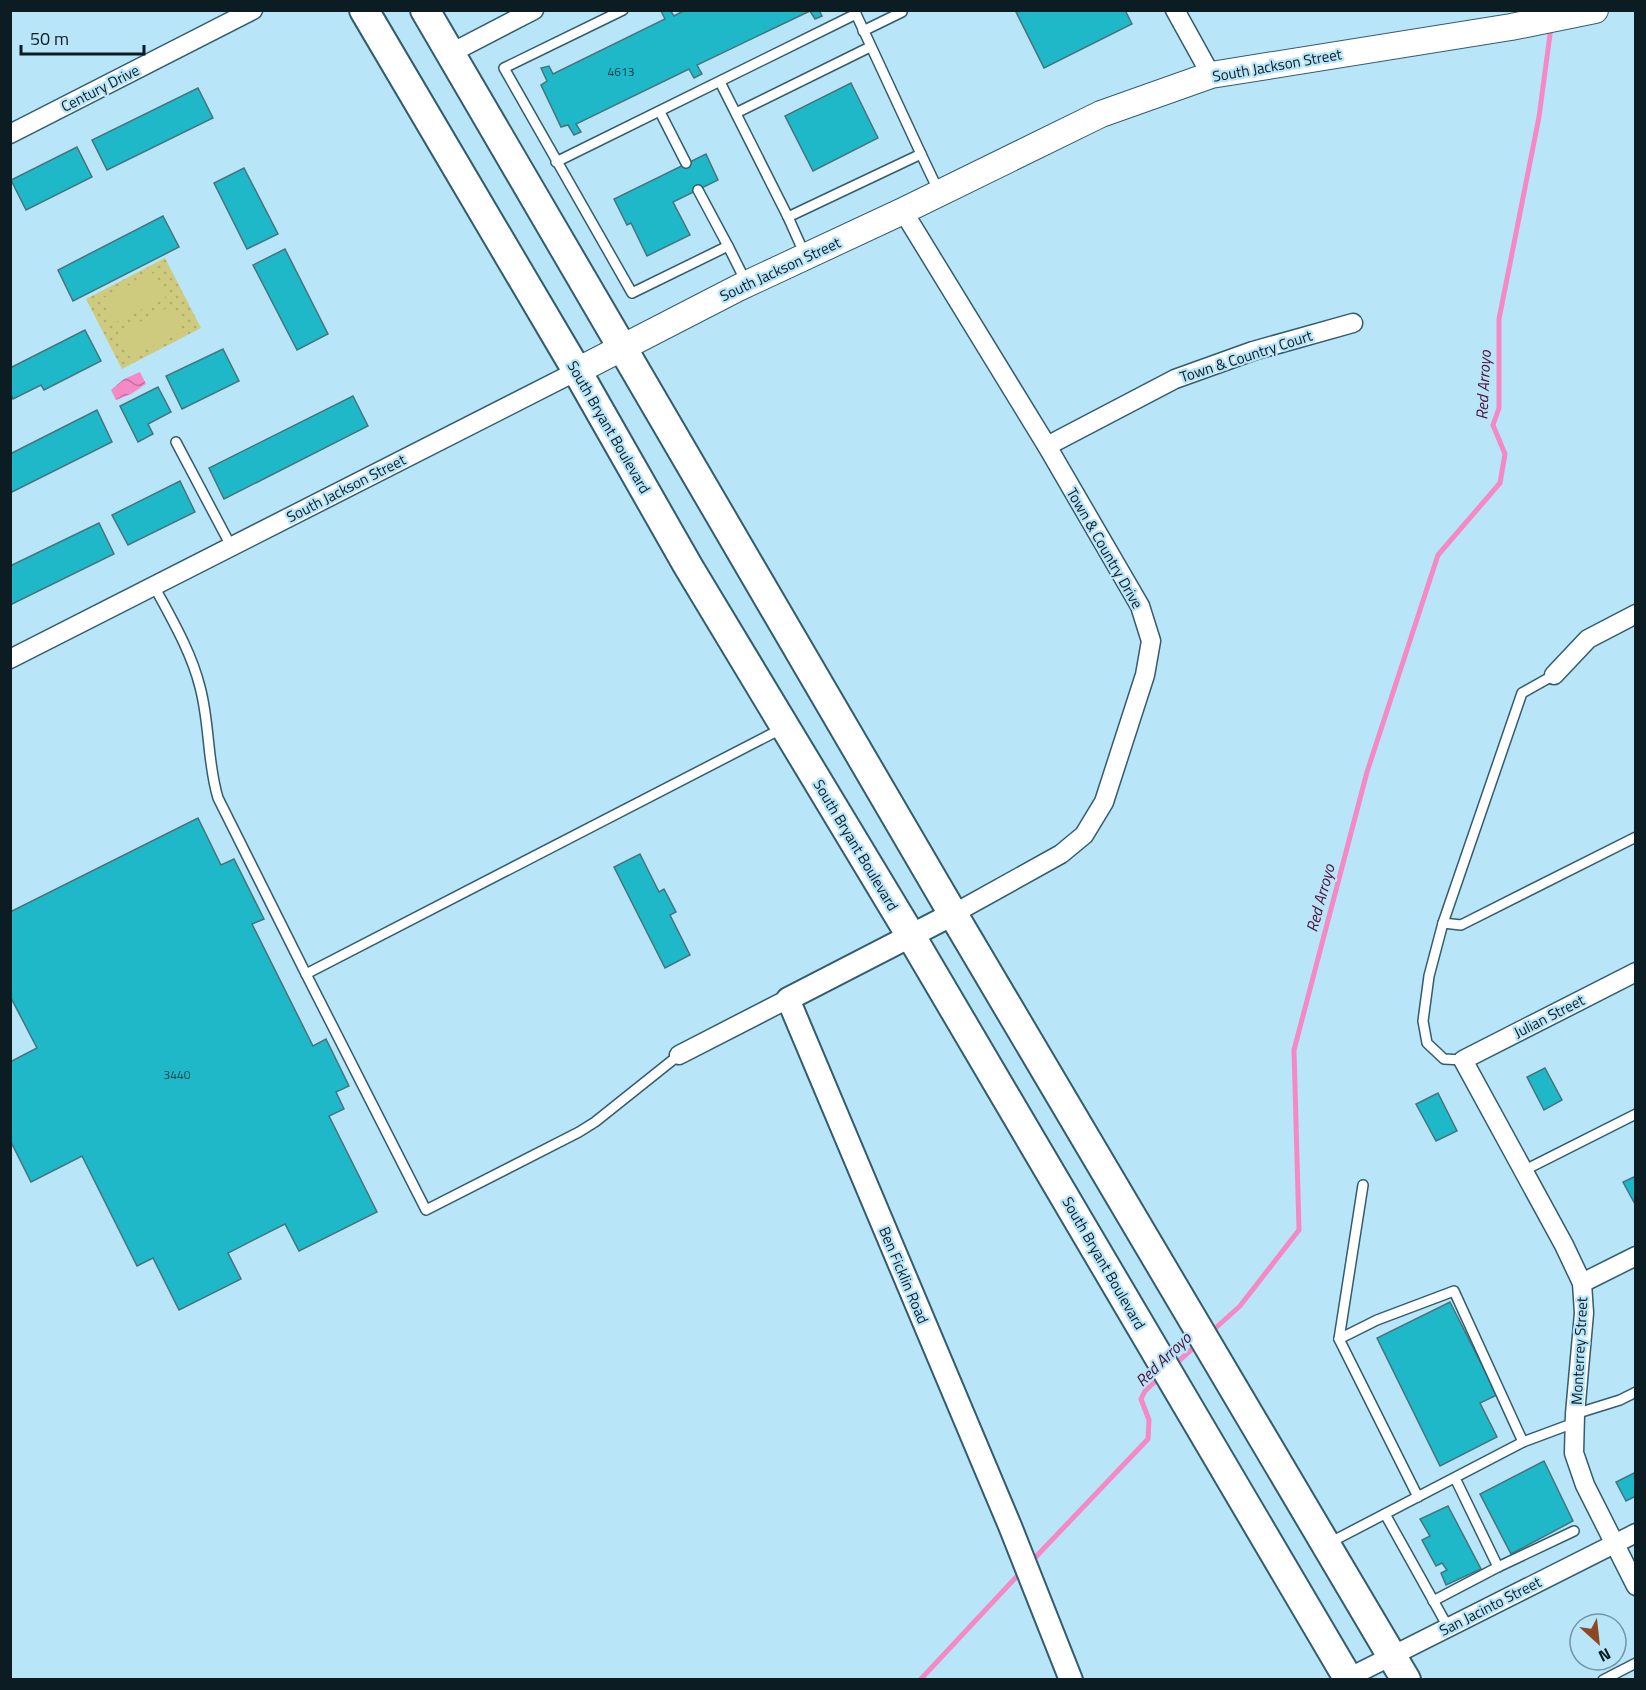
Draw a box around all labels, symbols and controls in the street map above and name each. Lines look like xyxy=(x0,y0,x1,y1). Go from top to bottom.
scale bar xyxy=(21,18,144,56)
text: 50 m xyxy=(30,25,69,52)
street label: South Jackson Street xyxy=(1210,42,1344,88)
street label: Century Drive xyxy=(57,58,143,118)
house number: 4613 xyxy=(608,62,634,81)
street label: South Jackson Street xyxy=(716,231,845,307)
street label: Town & Country Court xyxy=(1177,324,1316,388)
water label: Red Arroyo xyxy=(1469,349,1497,420)
street label: South Bryant Boulevard xyxy=(562,356,656,498)
street label: South Jackson Street xyxy=(282,448,410,528)
street label: Town & Country Drive xyxy=(1061,483,1149,613)
street label: South Bryant Boulevard xyxy=(808,775,904,915)
water label: Red Arroyo xyxy=(1299,860,1341,935)
street label: Julian Street xyxy=(1510,988,1589,1044)
house number: 3440 xyxy=(164,1065,191,1084)
street label: South Bryant Boulevard xyxy=(1057,1192,1151,1334)
street label: Ben Ficklin Road xyxy=(873,1223,935,1327)
street label: Monterrey Street xyxy=(1565,1296,1593,1406)
water label: Red Arroyo xyxy=(1130,1326,1197,1392)
street label: San Jacinto Street xyxy=(1435,1570,1546,1642)
north arrow xyxy=(1568,1612,1628,1672)
text: N xyxy=(1594,1642,1615,1669)

